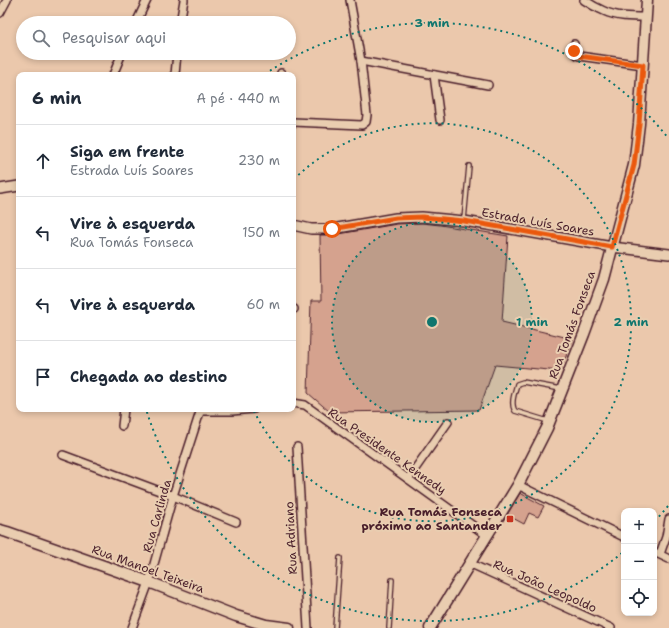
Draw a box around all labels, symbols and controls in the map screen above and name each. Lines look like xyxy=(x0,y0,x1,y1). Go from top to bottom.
text: 3 min xyxy=(415,15,450,31)
search box xyxy=(16,16,296,60)
icon: search xyxy=(30,27,52,49)
text: Pesquisar aqui xyxy=(62,28,166,48)
route end xyxy=(565,42,583,60)
text: 6 min xyxy=(32,87,82,109)
text: A pé · 440 m xyxy=(196,90,280,107)
text: Siga em frente xyxy=(70,142,185,162)
icon: ahead xyxy=(32,150,54,172)
text: 230 m xyxy=(238,152,280,169)
text: Estrada Luís Soares xyxy=(70,162,194,179)
street label: Estrada Luís Soares xyxy=(480,204,596,240)
text: Vire à esquerda xyxy=(70,214,195,234)
route start xyxy=(323,220,341,238)
icon: left xyxy=(32,222,54,244)
text: 150 m xyxy=(242,224,280,241)
text: Rua Tomás Fonseca xyxy=(70,234,193,251)
street label: Rua Tomás Fonseca xyxy=(545,268,599,381)
icon: left xyxy=(32,294,54,316)
text: Vire à esquerda xyxy=(70,295,195,315)
text: 60 m xyxy=(247,296,280,313)
text: 1 min xyxy=(516,314,548,330)
text: 2 min xyxy=(614,314,649,330)
centre of rings xyxy=(425,315,439,329)
icon: arrive xyxy=(32,366,54,388)
text: Chegada ao destino xyxy=(70,367,227,387)
street label: Rua Presidente Kennedy xyxy=(325,404,449,498)
street label: Rua Carlinda xyxy=(139,477,175,554)
street label: Rua Adriano xyxy=(281,501,301,575)
place label: Rua Tomás Fonseca próximo ao Santander xyxy=(361,504,503,534)
map controls xyxy=(621,508,657,616)
button: + xyxy=(621,508,657,544)
marker: Rua Tomás Fonseca próximo ao Santander xyxy=(505,514,515,524)
street label: Rua Manoel Teixeira xyxy=(90,541,207,597)
button: − xyxy=(621,544,657,580)
street label: Rua João Leopoldo xyxy=(491,556,599,616)
button: locate xyxy=(621,580,657,616)

